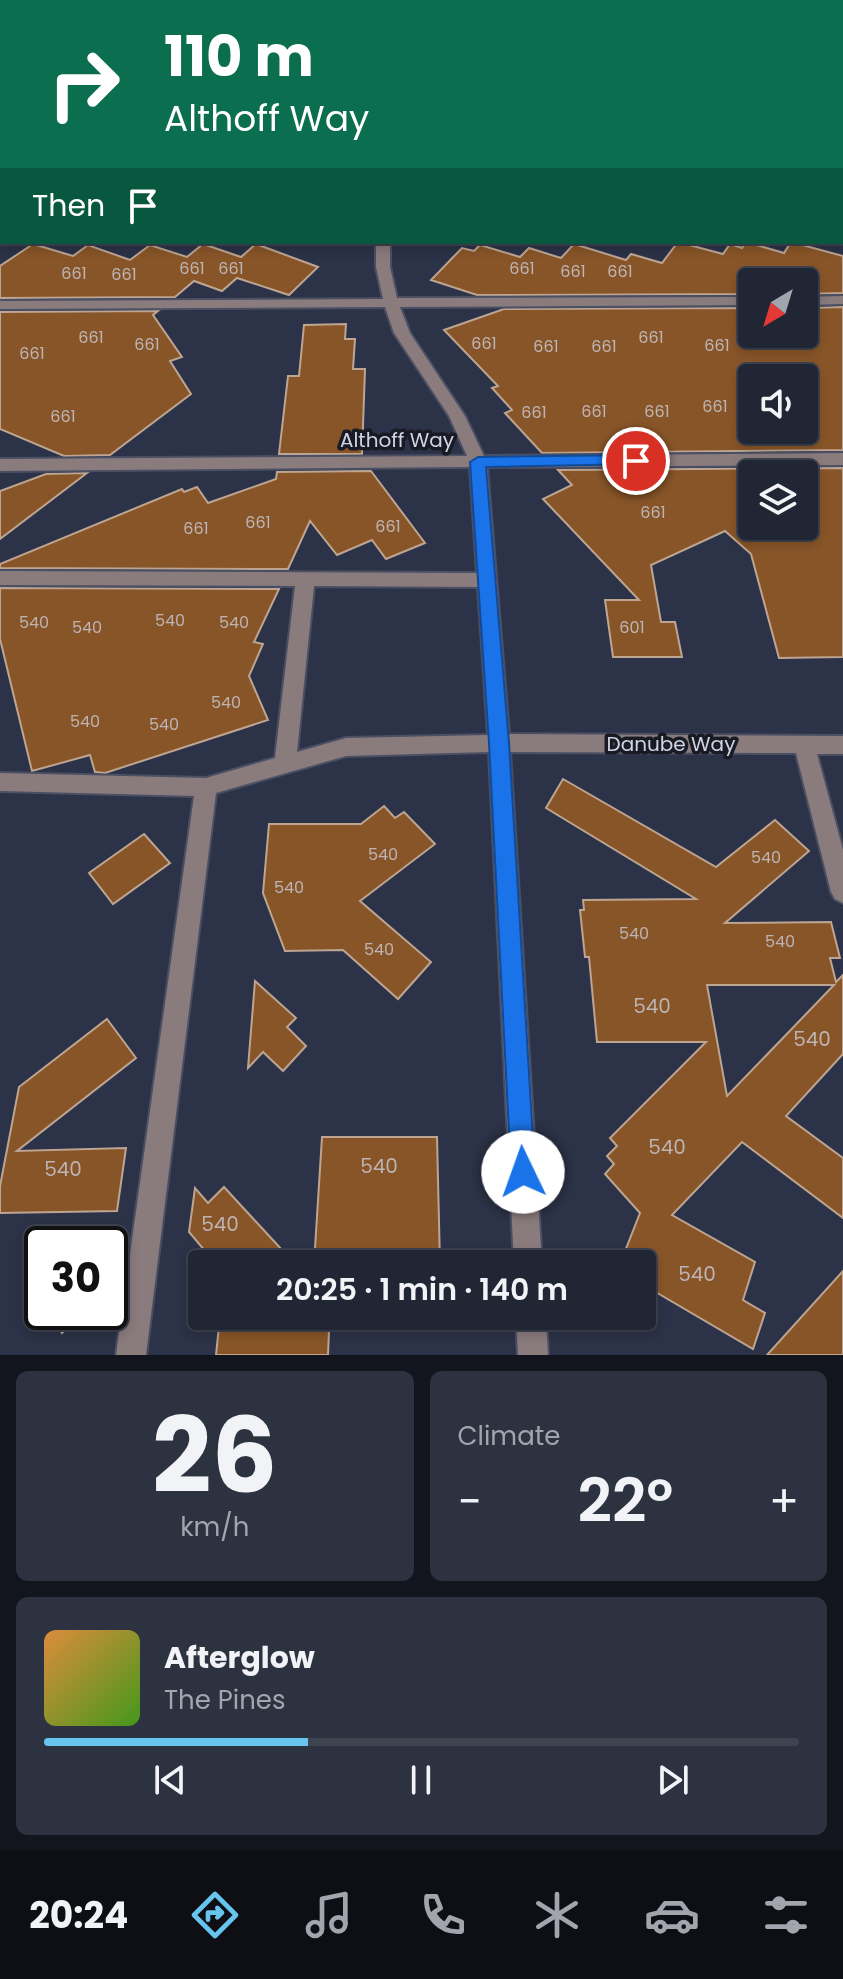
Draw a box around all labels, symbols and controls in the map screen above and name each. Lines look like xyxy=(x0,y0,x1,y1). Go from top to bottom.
text: 110 m xyxy=(164,17,314,96)
icon: right xyxy=(32,32,136,136)
text: Althoff Way xyxy=(164,93,369,144)
text: Then xyxy=(32,184,105,227)
icon: arrive xyxy=(121,184,165,228)
house number: 661 xyxy=(179,257,205,280)
house number: 661 xyxy=(218,257,244,280)
house number: 661 xyxy=(509,257,535,280)
house number: 661 xyxy=(560,260,586,283)
house number: 661 xyxy=(607,260,633,283)
house number: 661 xyxy=(61,262,87,285)
house number: 661 xyxy=(111,263,137,286)
north arrow xyxy=(738,268,818,348)
map controls xyxy=(738,268,818,540)
house number: 661 xyxy=(78,326,104,349)
house number: 661 xyxy=(638,326,664,349)
house number: 661 xyxy=(471,332,497,355)
house number: 661 xyxy=(134,333,160,356)
house number: 661 xyxy=(704,334,730,357)
house number: 661 xyxy=(533,335,559,358)
house number: 661 xyxy=(591,335,617,358)
house number: 661 xyxy=(19,342,45,365)
button: sound xyxy=(738,364,818,444)
house number: 661 xyxy=(702,395,728,418)
house number: 661 xyxy=(581,400,607,423)
house number: 661 xyxy=(644,400,670,423)
house number: 661 xyxy=(521,401,547,424)
house number: 661 xyxy=(50,405,76,428)
street label: Althoff Way xyxy=(340,426,454,454)
pin xyxy=(602,427,670,495)
icon: arrive xyxy=(614,439,658,483)
button: layers xyxy=(738,460,818,540)
house number: 661 xyxy=(640,501,666,524)
house number: 661 xyxy=(245,511,271,534)
house number: 661 xyxy=(375,515,401,538)
house number: 661 xyxy=(183,517,209,540)
house number: 540 xyxy=(155,609,185,632)
house number: 540 xyxy=(19,611,49,634)
house number: 540 xyxy=(219,611,249,634)
house number: 540 xyxy=(72,616,102,639)
house number: 601 xyxy=(619,616,645,639)
house number: 540 xyxy=(211,691,241,714)
house number: 540 xyxy=(70,710,100,733)
house number: 540 xyxy=(149,713,179,736)
street label: Danube Way xyxy=(607,730,735,758)
house number: 540 xyxy=(368,843,398,866)
house number: 540 xyxy=(751,846,781,869)
house number: 540 xyxy=(274,876,304,899)
house number: 540 xyxy=(619,922,649,945)
house number: 540 xyxy=(765,930,795,953)
house number: 540 xyxy=(364,938,394,961)
house number: 540 xyxy=(633,992,671,1020)
house number: 540 xyxy=(793,1025,831,1053)
position arrow xyxy=(481,1130,565,1214)
house number: 540 xyxy=(648,1133,686,1161)
house number: 540 xyxy=(360,1152,398,1180)
house number: 540 xyxy=(44,1155,82,1183)
house number: 540 xyxy=(201,1210,239,1238)
speed limit sign: 30 xyxy=(24,1226,128,1330)
house number: 540 xyxy=(678,1260,716,1288)
text: 20:25 · 1 min · 140 m xyxy=(276,1268,568,1311)
text: 26 xyxy=(152,1383,278,1528)
text: Climate xyxy=(458,1418,560,1454)
text: 22° xyxy=(578,1459,673,1543)
text: − xyxy=(458,1471,482,1532)
text: + xyxy=(769,1471,799,1532)
text: km/h xyxy=(180,1509,249,1545)
text: Afterglow xyxy=(164,1636,315,1679)
text: The Pines xyxy=(164,1682,286,1718)
icon: previous xyxy=(148,1758,192,1802)
icon: pause xyxy=(399,1758,443,1802)
icon: next xyxy=(651,1758,695,1802)
icon: directions xyxy=(187,1887,243,1943)
icon: music xyxy=(301,1887,357,1943)
icon: phone xyxy=(415,1887,471,1943)
icon: climate xyxy=(529,1887,585,1943)
icon: car xyxy=(644,1887,700,1943)
icon: filters xyxy=(758,1887,814,1943)
text: 20:24 xyxy=(29,1890,128,1941)

